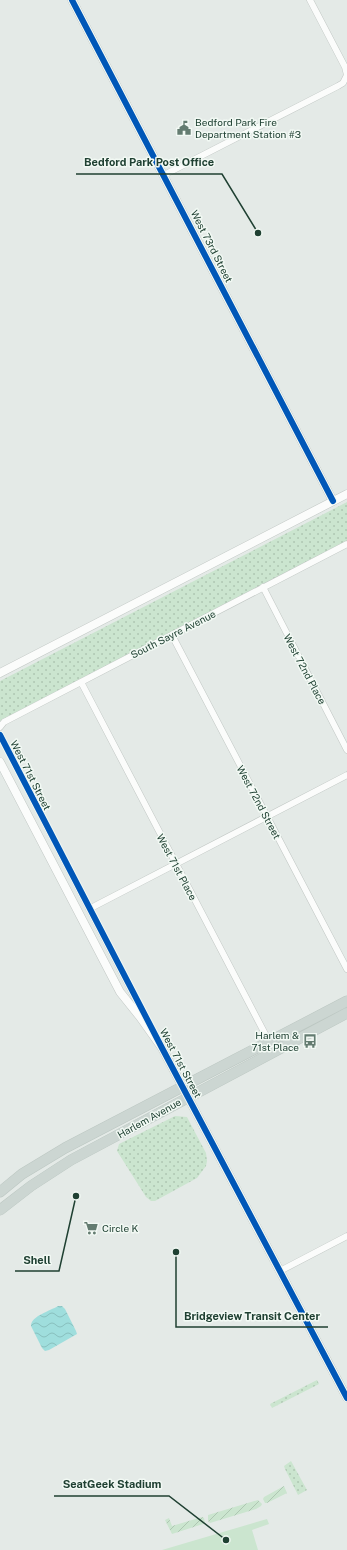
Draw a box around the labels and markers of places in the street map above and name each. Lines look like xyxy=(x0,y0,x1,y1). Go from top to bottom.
place label: Bedford Park Fire Department Station #3 xyxy=(195,116,301,140)
public building icon: Bedford Park Fire Department Station #3 xyxy=(176,120,192,136)
callout: Bedford Park Post Office xyxy=(76,151,222,174)
place label: Harlem & 71st Place xyxy=(252,1029,299,1053)
bus stop icon: Harlem & 71st Place xyxy=(302,1033,318,1049)
supermarket icon: Circle K xyxy=(83,1220,99,1236)
place label: Circle K xyxy=(102,1222,138,1234)
callout: Shell xyxy=(15,1248,59,1271)
callout: Bridgeview Transit Center xyxy=(176,1304,328,1327)
callout: SeatGeek Stadium xyxy=(54,1473,169,1496)

